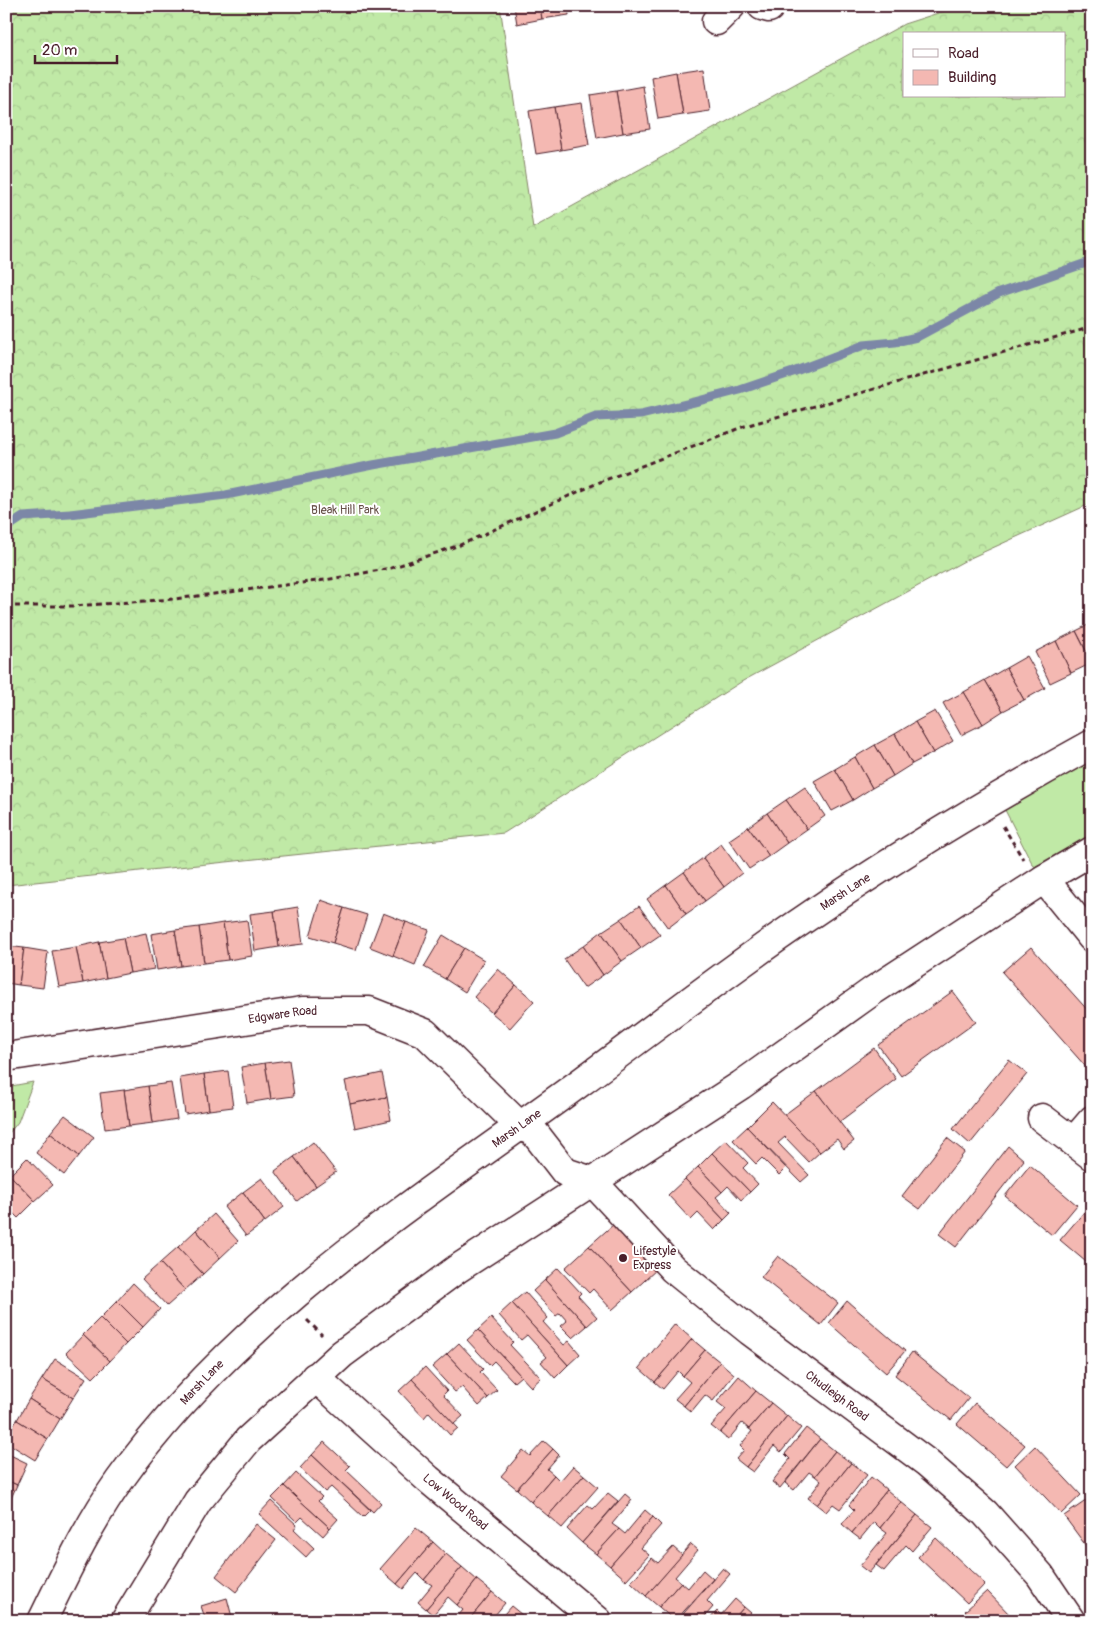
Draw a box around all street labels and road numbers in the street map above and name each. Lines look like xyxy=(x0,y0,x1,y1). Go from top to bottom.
street label: Marsh Lane xyxy=(817,870,873,914)
street label: Edgware Road xyxy=(247,1004,317,1027)
street label: Marsh Lane xyxy=(489,1106,544,1151)
street label: Marsh Lane xyxy=(177,1356,227,1408)
street label: Chudleigh Road xyxy=(802,1367,872,1424)
street label: Low Wood Road xyxy=(420,1470,491,1534)

